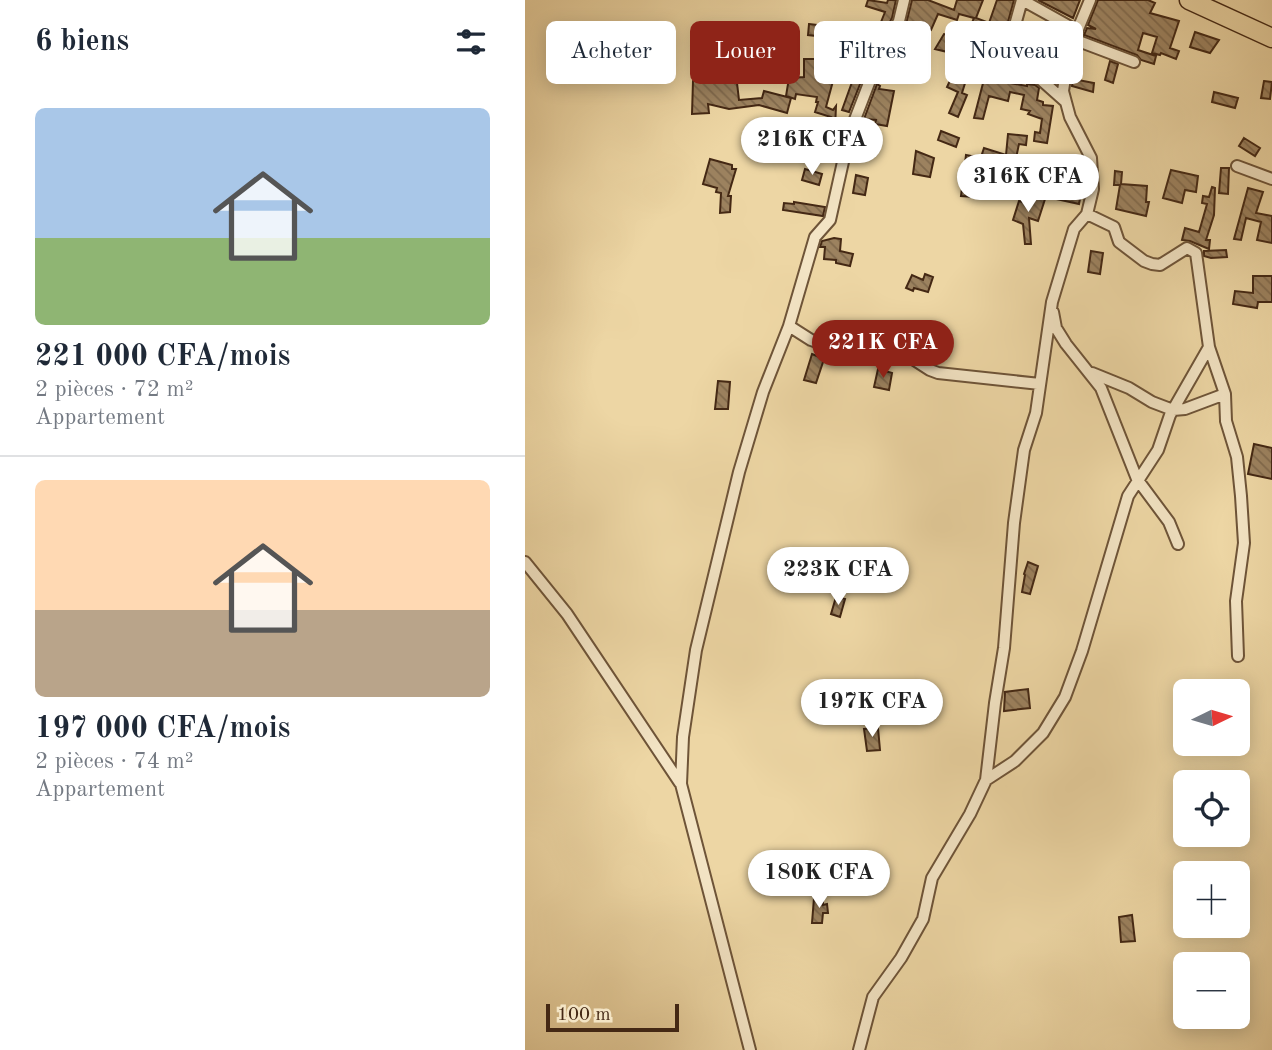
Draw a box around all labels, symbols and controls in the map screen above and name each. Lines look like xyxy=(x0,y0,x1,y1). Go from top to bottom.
chip: Acheter xyxy=(546,21,676,84)
chip: Louer xyxy=(690,21,800,84)
chip: Filtres xyxy=(814,21,931,84)
chip: Nouveau xyxy=(945,21,1083,84)
icon: filters xyxy=(452,23,490,61)
text: 6 biens xyxy=(35,27,129,57)
pin: 216K CFA xyxy=(740,118,884,177)
text: 216K CFA xyxy=(757,128,867,151)
icon: home xyxy=(200,153,326,279)
pin: 316K CFA xyxy=(956,154,1100,214)
text: 316K CFA xyxy=(973,165,1083,188)
pin: 221K CFA xyxy=(811,320,955,380)
text: 221K CFA xyxy=(828,331,938,354)
text: 221 000 CFA/mois xyxy=(35,342,290,372)
text: 2 pièces · 72 m² xyxy=(35,378,194,401)
text: Appartement xyxy=(35,406,165,429)
icon: home xyxy=(200,525,326,651)
pin: 223K CFA xyxy=(766,548,910,607)
text: 223K CFA xyxy=(783,558,893,581)
north arrow xyxy=(1173,679,1249,756)
map controls xyxy=(1173,679,1250,1029)
pin: 197K CFA xyxy=(800,680,944,739)
text: 197K CFA xyxy=(817,690,927,713)
text: 197 000 CFA/mois xyxy=(35,714,290,744)
text: 2 pièces · 74 m² xyxy=(35,750,194,773)
button: locate xyxy=(1173,770,1250,847)
text: Appartement xyxy=(35,778,165,801)
pin: 180K CFA xyxy=(747,850,891,910)
text: 180K CFA xyxy=(764,861,874,884)
button: + xyxy=(1173,861,1250,938)
button: − xyxy=(1173,952,1250,1029)
scale bar xyxy=(546,1001,679,1033)
text: 100 m xyxy=(557,1006,610,1025)

